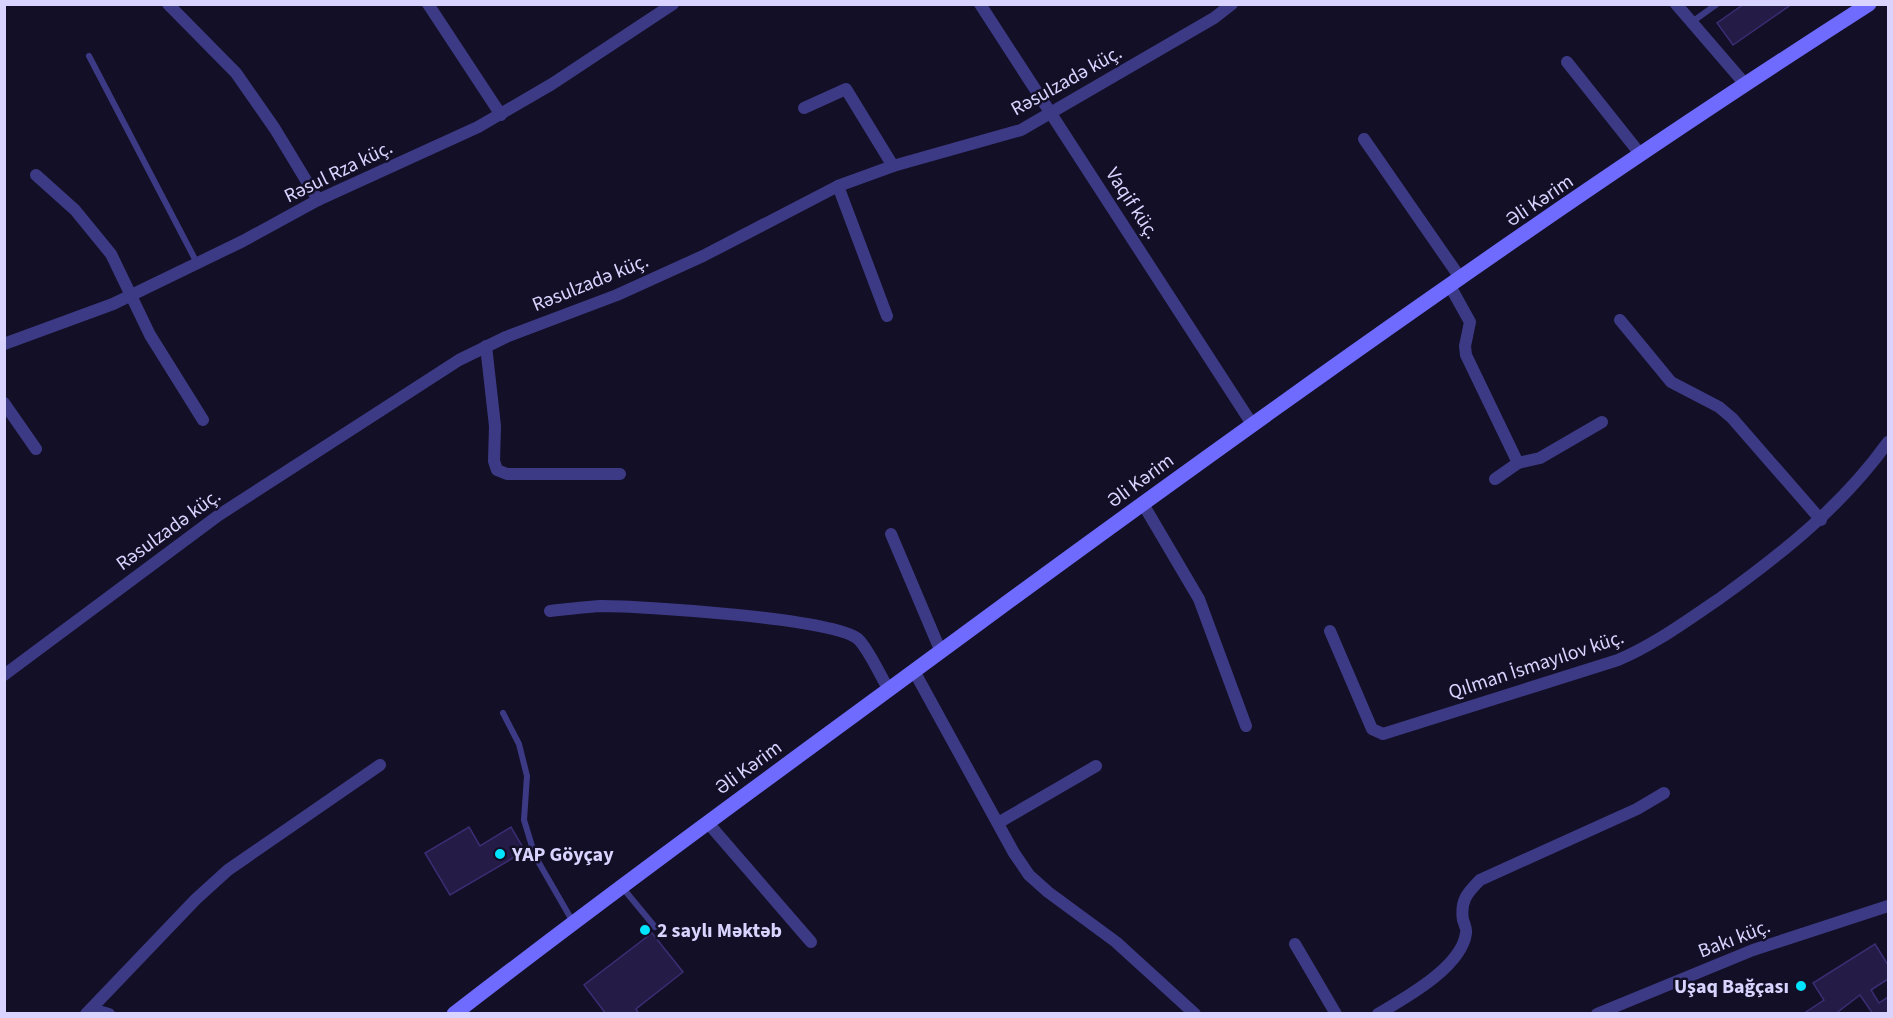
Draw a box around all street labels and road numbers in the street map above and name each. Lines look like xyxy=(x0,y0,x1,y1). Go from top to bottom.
street label: Rəsulzadə küç. xyxy=(1006,39,1127,123)
street label: Rəsul Rza küç. xyxy=(279,134,397,210)
street label: Vaqif küç. xyxy=(1099,162,1166,245)
street label: Əli Kərim xyxy=(1500,168,1579,234)
street label: Rəsulzadə küç. xyxy=(528,247,653,319)
street label: Əli Kərim xyxy=(1101,447,1180,515)
street label: Rəsulzadə küç. xyxy=(110,482,227,577)
street label: Qılman İsmayılov küç. xyxy=(1445,623,1628,707)
street label: Əli Kərim xyxy=(709,734,788,802)
street label: Bakı küç. xyxy=(1694,912,1775,965)

